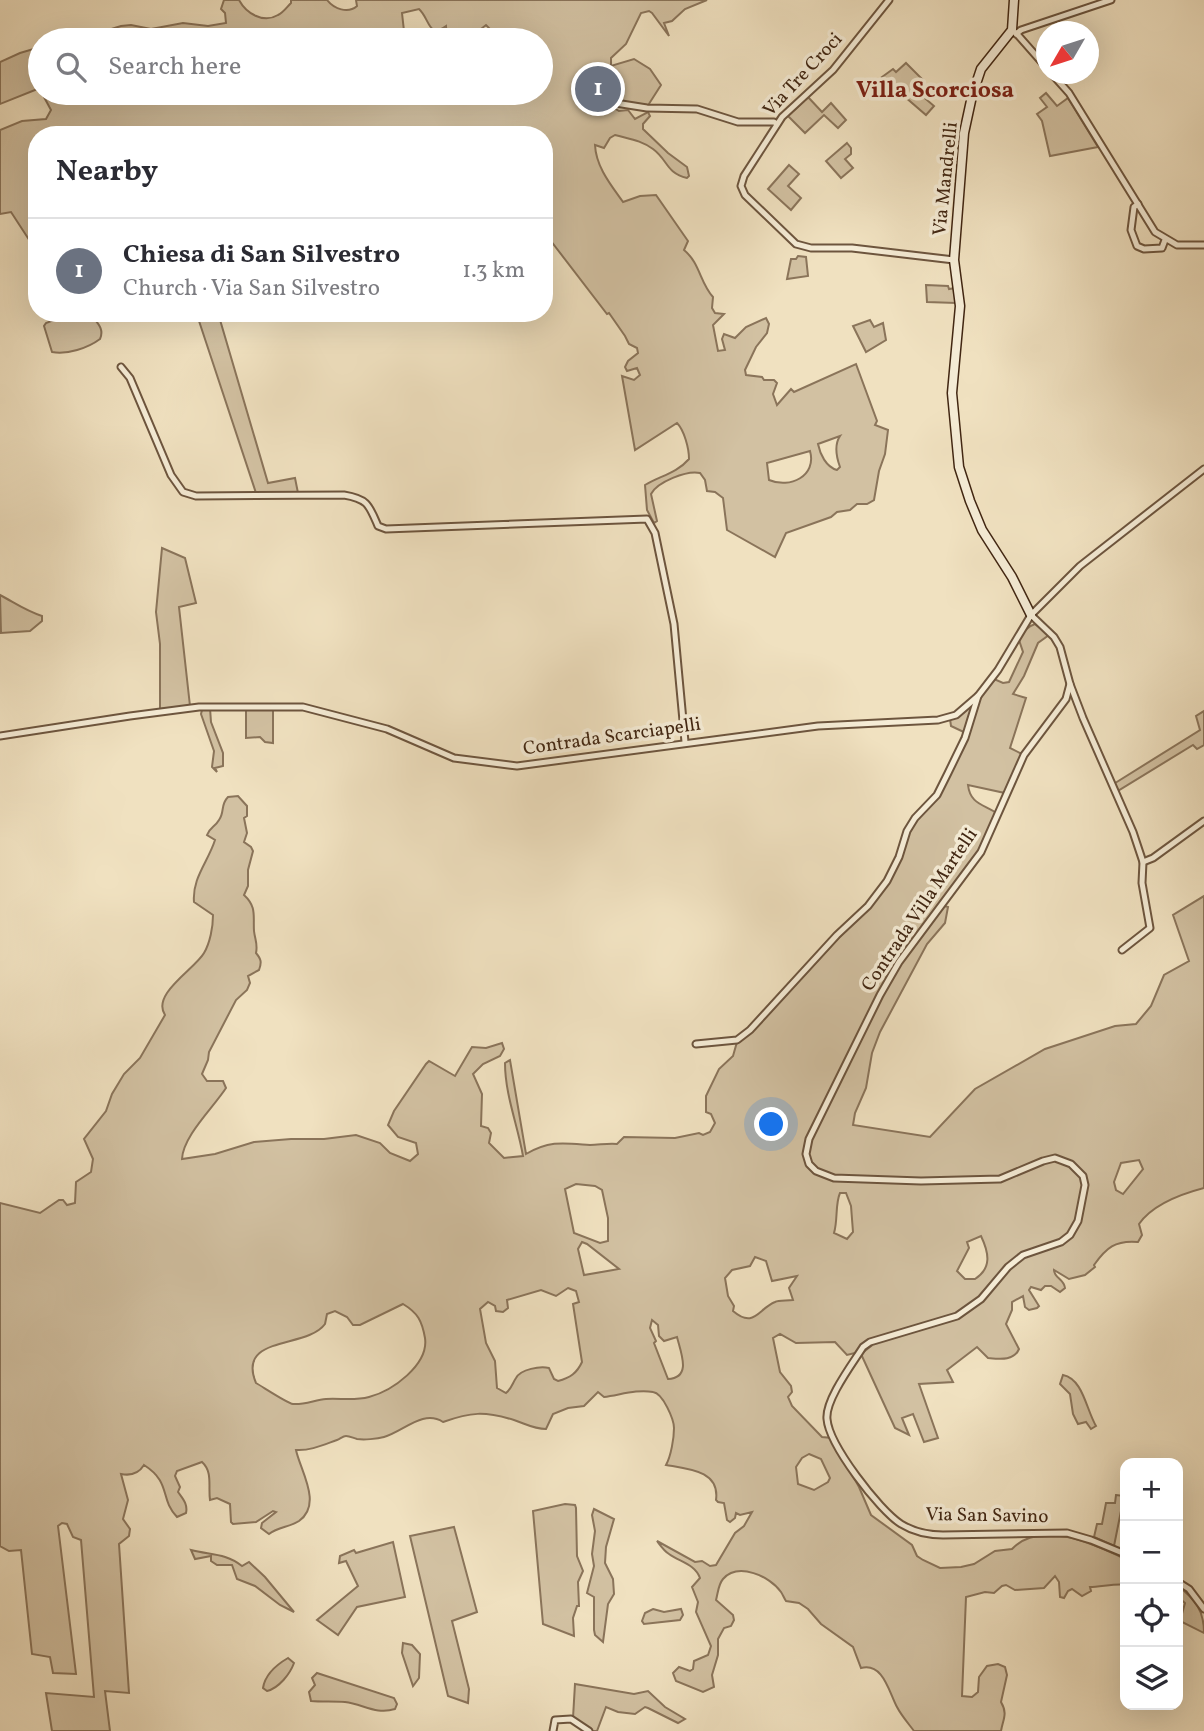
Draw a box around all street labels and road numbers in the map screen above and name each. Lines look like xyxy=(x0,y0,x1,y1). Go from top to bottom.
street label: Via Tre Croci xyxy=(757,27,849,123)
street label: Via Mandrelli xyxy=(927,121,965,237)
street label: Contrada Scarciapelli xyxy=(522,712,703,762)
street label: Contrada Villa Martelli xyxy=(856,823,984,997)
street label: Via San Savino xyxy=(925,1502,1049,1530)

